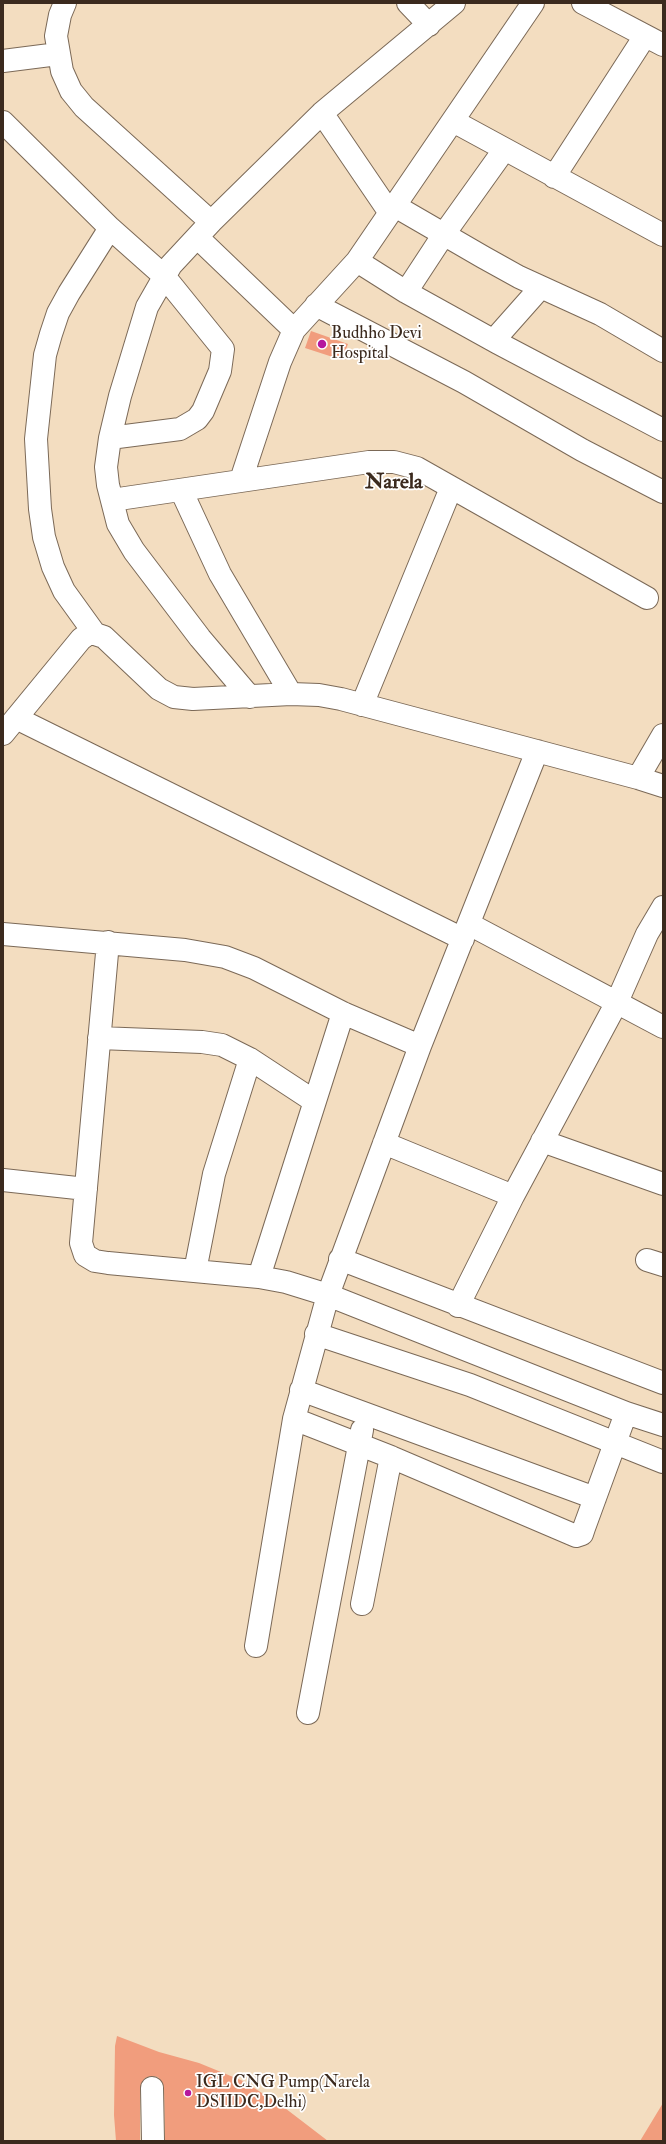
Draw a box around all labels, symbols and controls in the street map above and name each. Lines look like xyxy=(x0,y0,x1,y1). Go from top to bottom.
place label: Budhho Devi Hospital xyxy=(331,324,422,364)
marker: Budhho Devi Hospital xyxy=(316,338,328,350)
district label: Narela xyxy=(365,470,423,496)
place label: IGL CNG Pump(Narela DSIIDC,Delhi) xyxy=(196,2073,370,2113)
marker: IGL CNG Pump(Narela DSIIDC,Delhi) xyxy=(183,2088,193,2098)

